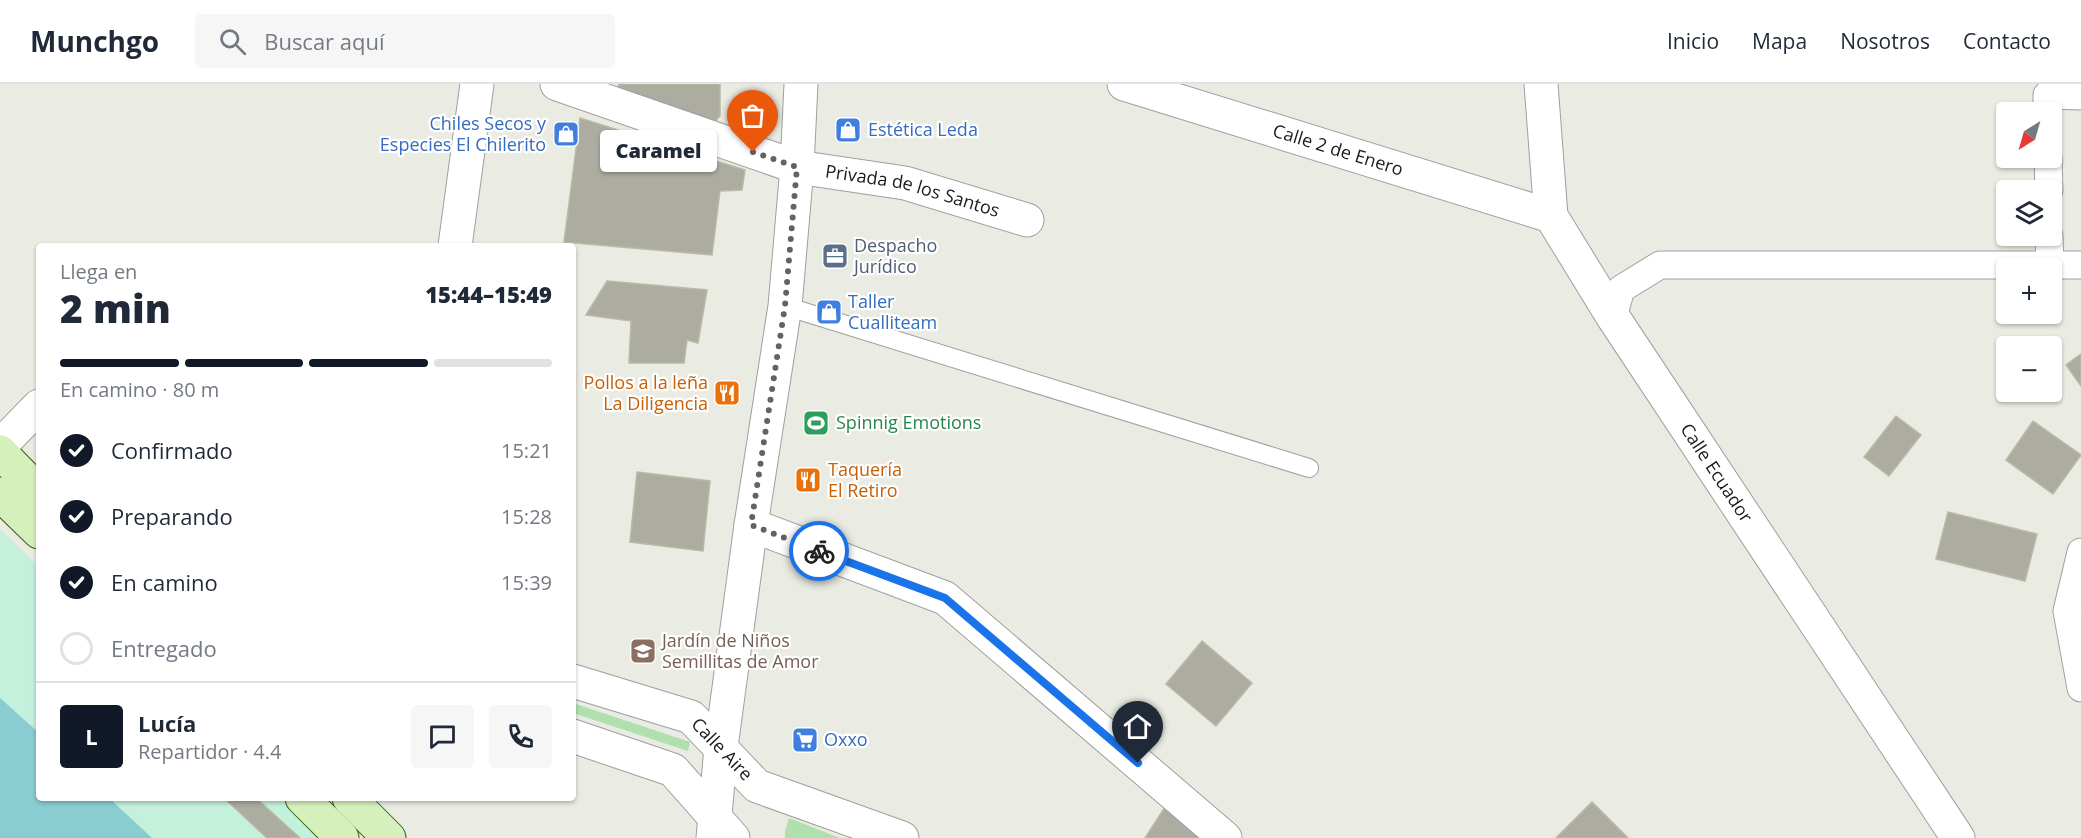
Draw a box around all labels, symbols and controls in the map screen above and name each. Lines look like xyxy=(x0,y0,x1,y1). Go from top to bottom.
search box xyxy=(195,14,615,68)
text: Munchgo xyxy=(30,22,159,60)
icon: search xyxy=(216,25,249,58)
text: Buscar aquí xyxy=(264,26,385,56)
text: Inicio xyxy=(1667,27,1719,55)
text: Mapa xyxy=(1752,27,1807,55)
text: Nosotros xyxy=(1840,27,1930,55)
text: Contacto xyxy=(1963,27,2051,55)
pin xyxy=(727,90,778,152)
icon: bag xyxy=(736,99,769,132)
north arrow xyxy=(1996,102,2062,168)
map controls xyxy=(1996,102,2062,402)
place label: Chiles Secos y Especies El Chilerito xyxy=(380,111,547,156)
shop icon: Estética Leda xyxy=(833,115,863,145)
place label: Estética Leda xyxy=(868,117,978,141)
street label: Calle 2 de Enero xyxy=(1270,118,1407,181)
shop icon: Chiles Secos y Especies El Chilerito xyxy=(551,119,581,149)
callout: Caramel xyxy=(600,131,717,173)
text: Caramel xyxy=(615,137,702,164)
street label: Privada de los Santos xyxy=(824,158,1003,222)
button: layers xyxy=(1996,180,2062,246)
place label: Despacho Jurídico xyxy=(852,233,937,278)
office icon: Despacho Jurídico xyxy=(820,241,850,271)
text: Llega en xyxy=(60,258,137,285)
button: + xyxy=(1996,258,2062,324)
text: 15:44–15:49 xyxy=(425,279,552,309)
text: 2 min xyxy=(60,281,171,334)
place label: Taller Cualliteam xyxy=(848,289,937,334)
shop icon: Taller Cualliteam xyxy=(814,297,844,327)
button: − xyxy=(1996,336,2062,402)
place label: Pollos a la leña La Diligencia xyxy=(584,370,708,415)
text: En camino · 80 m xyxy=(60,376,219,403)
restaurant icon: Pollos a la leña La Diligencia xyxy=(712,378,742,408)
sports icon: Spinnig Emotions xyxy=(801,408,831,438)
place label: Spinnig Emotions xyxy=(836,410,981,434)
street label: Calle Ecuador xyxy=(1676,418,1759,527)
icon: check xyxy=(60,434,93,467)
text: Confirmado xyxy=(111,435,233,465)
text: 15:21 xyxy=(501,437,552,464)
place label: Taquería El Retiro xyxy=(828,457,902,502)
restaurant icon: Taquería El Retiro xyxy=(793,465,823,495)
icon: check xyxy=(60,500,93,533)
text: Preparando xyxy=(111,501,233,531)
text: 15:28 xyxy=(501,503,552,530)
courier xyxy=(789,521,849,581)
icon: bike xyxy=(803,535,836,568)
icon: check xyxy=(60,566,93,599)
text: En camino xyxy=(111,567,218,597)
text: 15:39 xyxy=(501,569,552,596)
place label: Jardín de Niños Semillitas de Amor xyxy=(660,628,819,673)
text: Entregado xyxy=(111,633,217,663)
school or university icon: Jardín de Niños Semillitas de Amor xyxy=(628,636,658,666)
pin xyxy=(1112,701,1163,763)
button: chat xyxy=(411,705,474,768)
button: phone xyxy=(489,705,552,768)
text: Lucía xyxy=(138,708,196,738)
icon: home xyxy=(1121,710,1154,743)
street label: Calle Aire xyxy=(687,712,758,785)
text: L xyxy=(85,721,98,751)
supermarket icon: Oxxo xyxy=(790,725,820,755)
place label: Oxxo xyxy=(824,727,868,751)
text: Repartidor · 4.4 xyxy=(138,738,282,765)

